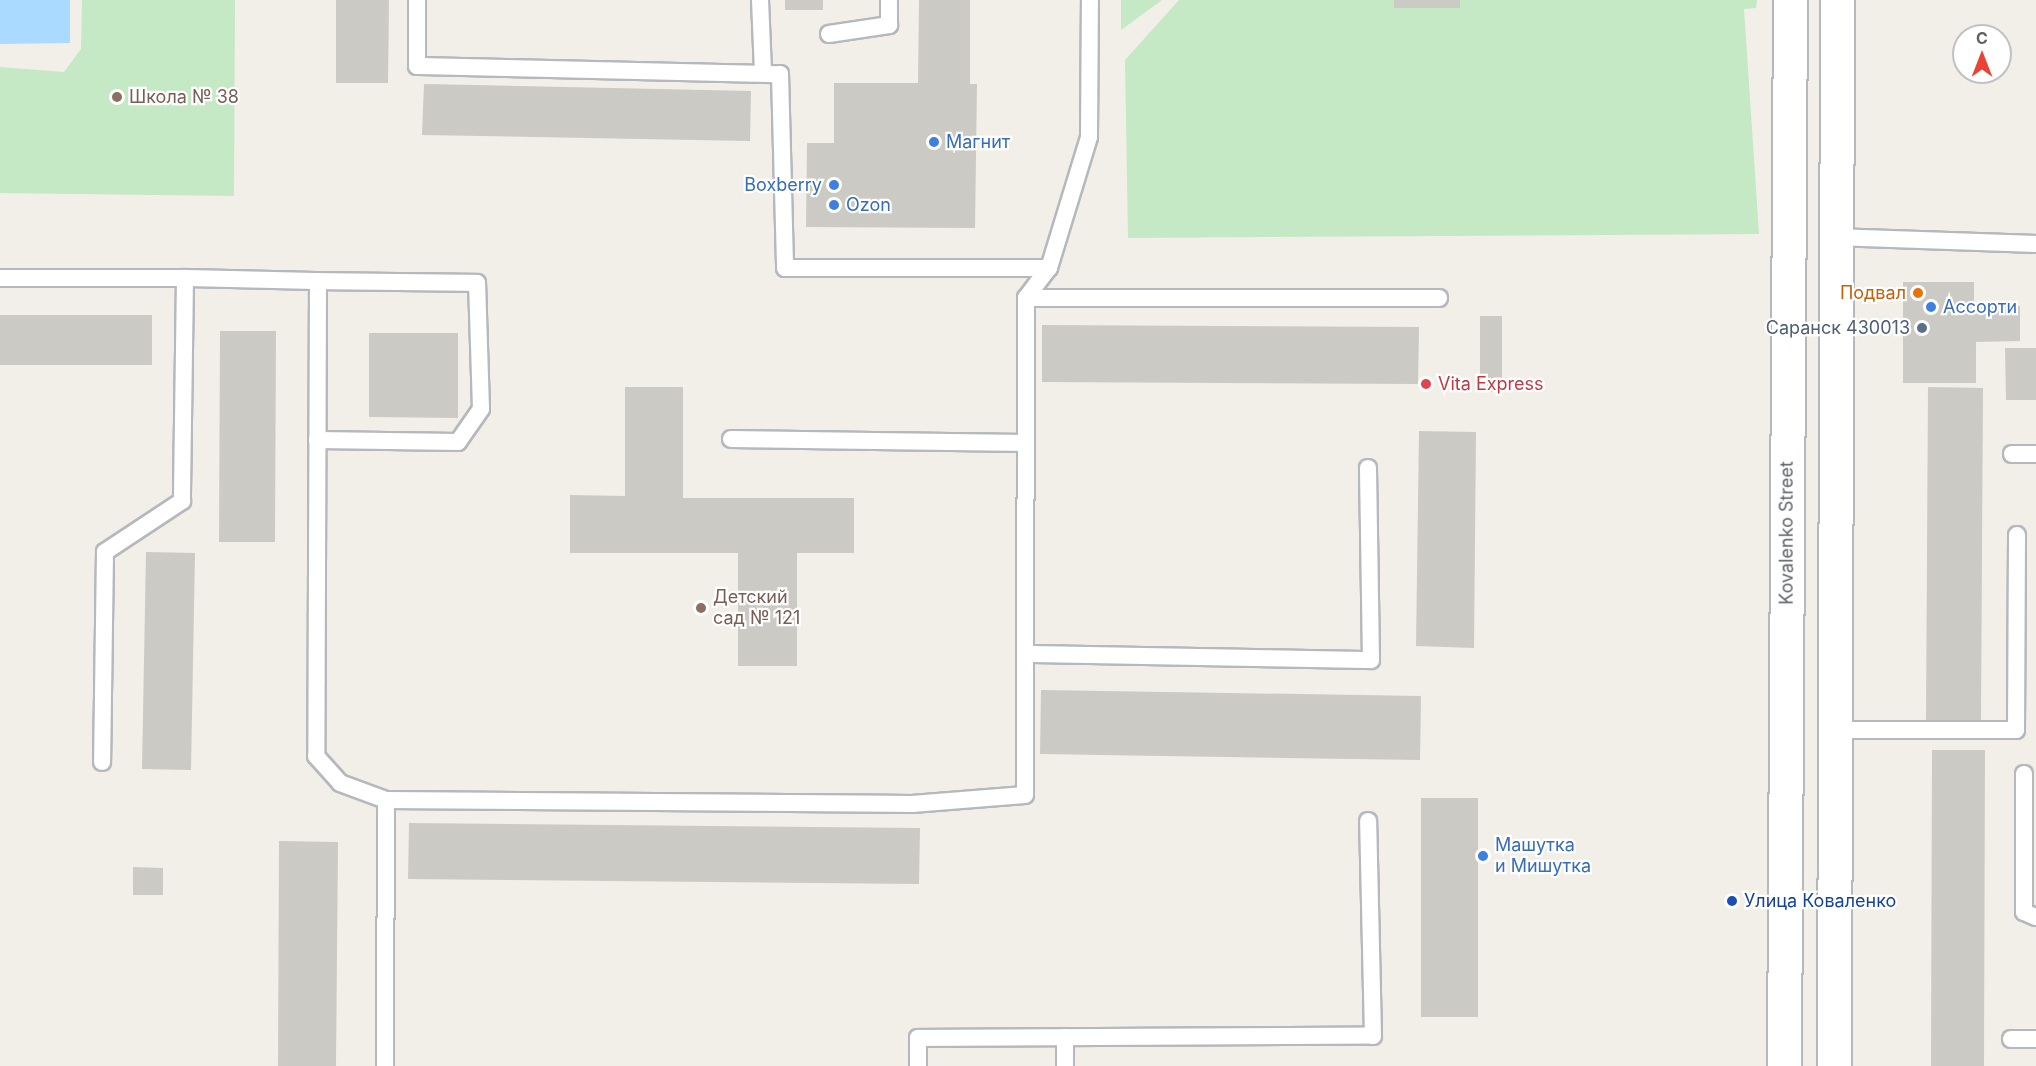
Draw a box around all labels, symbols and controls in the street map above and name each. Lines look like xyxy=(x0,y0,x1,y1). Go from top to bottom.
north arrow xyxy=(1952,24,2012,84)
text: С xyxy=(1976,28,1988,48)
place label: Школа № 38 xyxy=(129,86,239,108)
marker: Школа № 38 xyxy=(110,90,124,104)
place label: Магнит xyxy=(946,131,1010,153)
marker: Магнит xyxy=(927,135,941,149)
place label: Boxberry xyxy=(744,174,822,196)
marker: Boxberry xyxy=(827,178,841,192)
place label: Ozon xyxy=(846,194,891,216)
marker: Ozon xyxy=(827,198,841,212)
place label: Подвал xyxy=(1840,282,1906,304)
marker: Подвал xyxy=(1911,286,1925,300)
place label: Ассорти xyxy=(1943,296,2017,318)
marker: Ассорти xyxy=(1924,300,1938,314)
place label: Саранск 430013 xyxy=(1766,317,1910,339)
marker: Саранск 430013 xyxy=(1915,321,1929,335)
place label: Vita Express xyxy=(1438,373,1544,395)
marker: Vita Express xyxy=(1419,377,1433,391)
street label: Kovalenko Street xyxy=(1776,461,1798,605)
place label: Детский сад № 121 xyxy=(713,587,800,630)
marker: Детский сад № 121 xyxy=(694,601,708,615)
place label: Машутка и Мишутка xyxy=(1495,835,1591,878)
marker: Машутка и Мишутка xyxy=(1476,849,1490,863)
place label: Улица Коваленко xyxy=(1744,890,1896,912)
marker: Улица Коваленко xyxy=(1725,894,1739,908)

